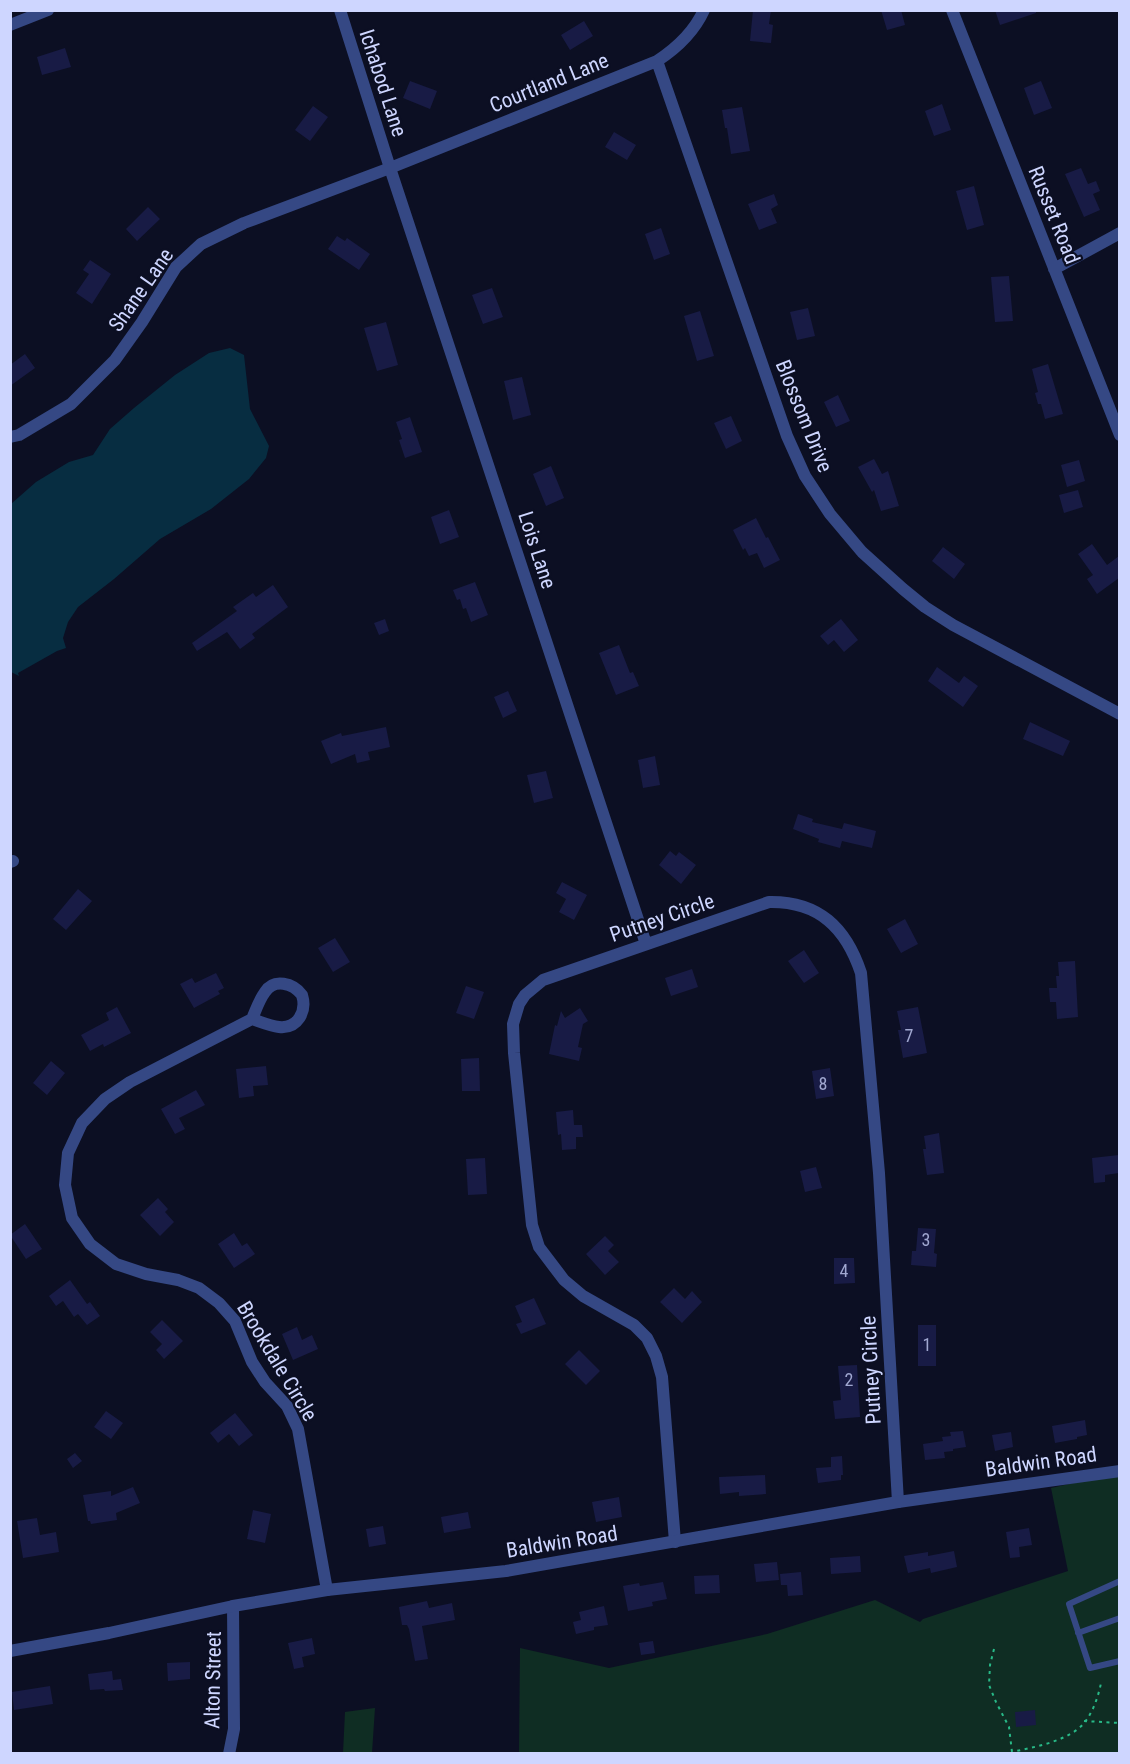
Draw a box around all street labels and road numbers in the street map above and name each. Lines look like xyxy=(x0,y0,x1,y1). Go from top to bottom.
street label: Ichabod Lane xyxy=(354,26,412,140)
street label: Courtland Lane xyxy=(486,48,612,118)
street label: Russet Road xyxy=(1023,163,1085,267)
street label: Shane Lane xyxy=(104,244,178,336)
street label: Blossom Drive xyxy=(771,356,837,476)
street label: Lois Lane xyxy=(513,508,561,592)
street label: Putney Circle xyxy=(607,889,717,947)
street label: Brookdale Circle xyxy=(232,1297,322,1425)
street label: Putney Circle xyxy=(856,1315,886,1425)
street label: Baldwin Road xyxy=(984,1442,1098,1482)
street label: Baldwin Road xyxy=(505,1521,619,1563)
street label: Alton Street xyxy=(200,1631,226,1729)

